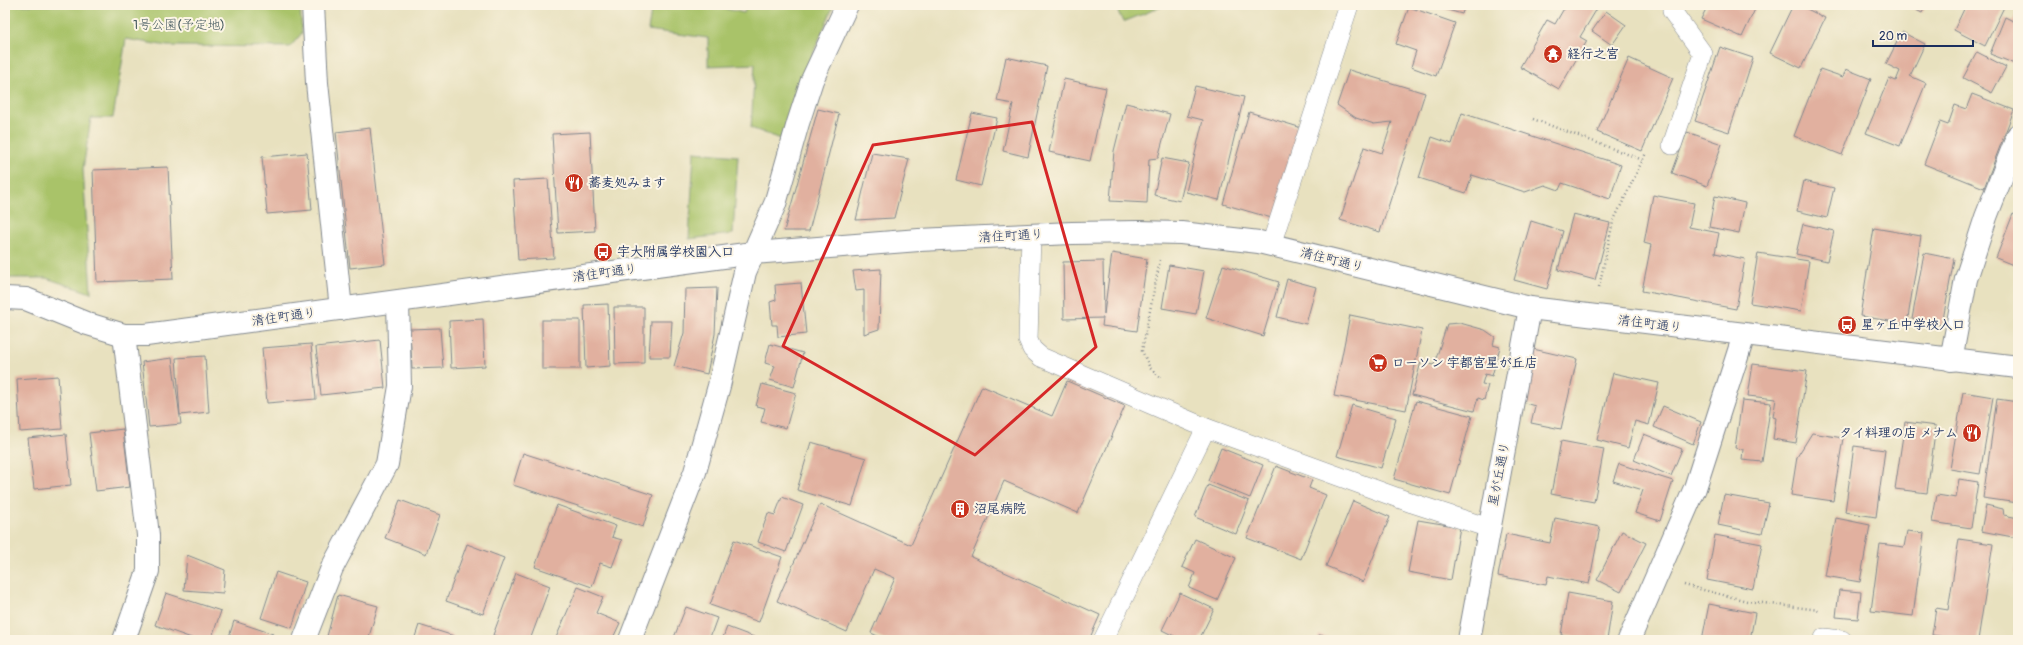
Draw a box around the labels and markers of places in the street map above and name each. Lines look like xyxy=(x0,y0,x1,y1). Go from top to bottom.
temple icon: 経行之宮 xyxy=(1542,43,1564,65)
place label: 経行之宮 xyxy=(1567,46,1619,62)
restaurant icon: 蕎麦処みます xyxy=(563,172,585,194)
place label: 蕎麦処みます xyxy=(588,175,666,191)
bus stop icon: 宇大附属学校園入口 xyxy=(592,241,614,263)
place label: 宇大附属学校園入口 xyxy=(617,244,734,260)
bus stop icon: 星ヶ丘中学校入口 xyxy=(1836,314,1858,336)
place label: 星ヶ丘中学校入口 xyxy=(1861,317,1965,333)
supermarket icon: ローソン 宇都宮星が丘店 xyxy=(1367,352,1389,374)
place label: ローソン 宇都宮星が丘店 xyxy=(1392,355,1538,371)
restaurant icon: タイ料理の店 メナム xyxy=(1961,422,1983,444)
place label: タイ料理の店 メナム xyxy=(1839,425,1958,441)
building icon: 沼尾病院 xyxy=(949,498,971,520)
place label: 沼尾病院 xyxy=(974,501,1026,517)

